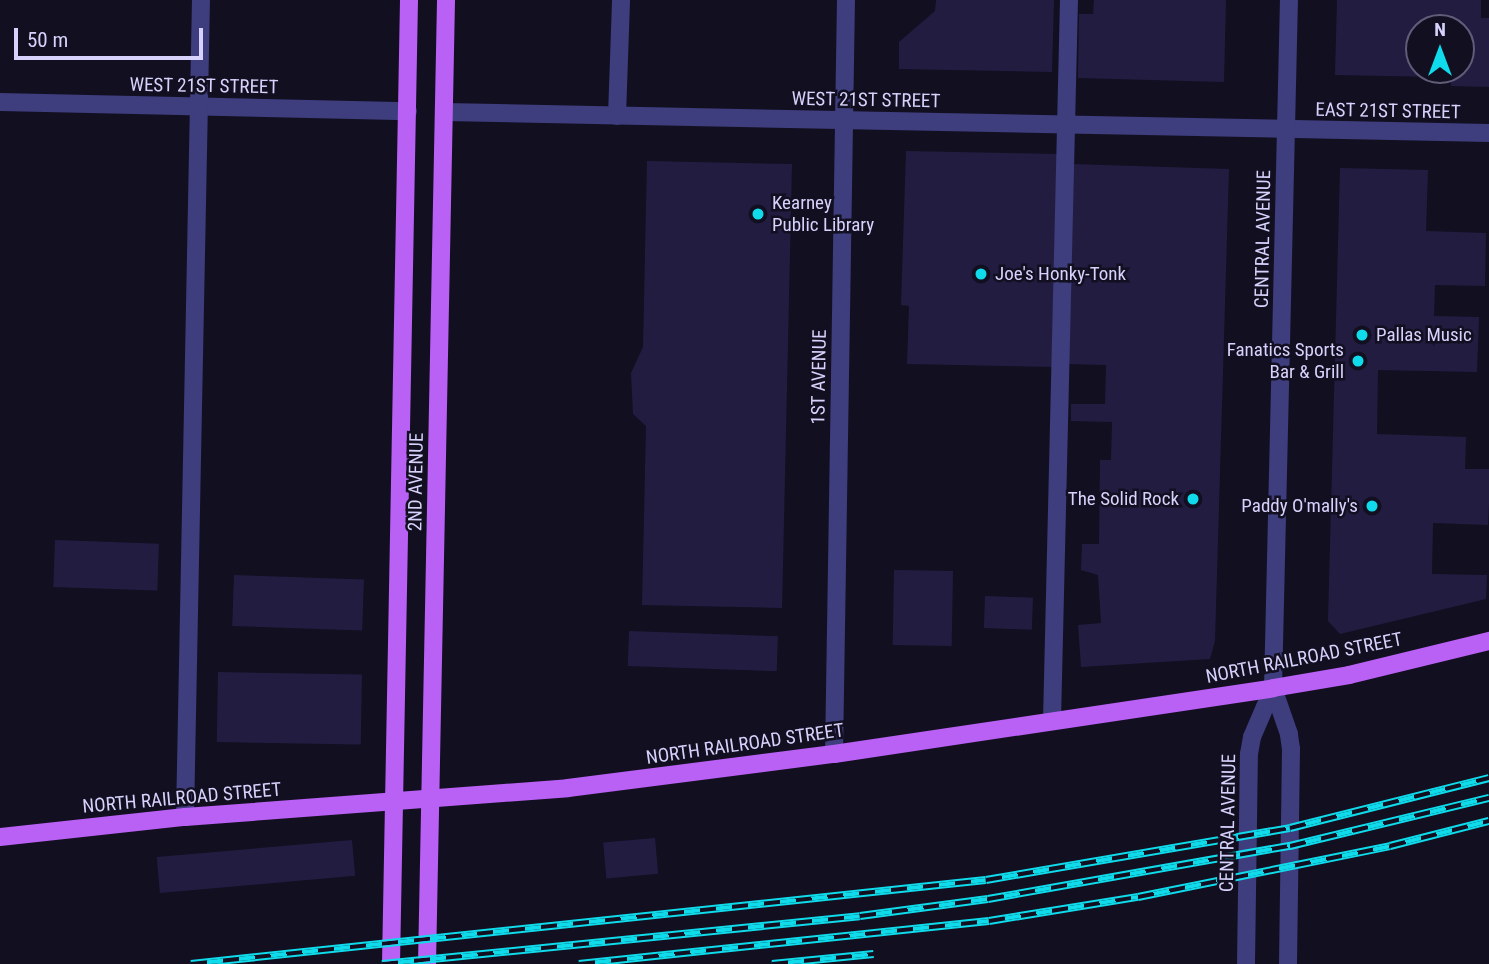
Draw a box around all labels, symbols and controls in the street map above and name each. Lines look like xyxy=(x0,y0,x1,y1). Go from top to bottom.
scale bar xyxy=(18,14,206,58)
north arrow xyxy=(1405,14,1475,84)
text: N xyxy=(1434,18,1446,41)
text: 50 m xyxy=(27,28,68,52)
street label: WEST 21ST STREET xyxy=(129,73,279,99)
street label: WEST 21ST STREET xyxy=(791,87,941,113)
street label: EAST 21ST STREET xyxy=(1315,98,1461,124)
street label: CENTRAL AVENUE xyxy=(1250,170,1276,308)
place label: Kearney Public Library xyxy=(772,192,874,236)
marker: Kearney Public Library xyxy=(750,206,766,222)
place label: Joe's Honky-Tonk xyxy=(995,263,1126,285)
marker: Joe's Honky-Tonk xyxy=(973,266,989,282)
place label: Pallas Music xyxy=(1376,324,1472,346)
marker: Pallas Music xyxy=(1354,327,1370,343)
street label: 1ST AVENUE xyxy=(807,329,831,425)
place label: Fanatics Sports Bar & Grill xyxy=(1227,339,1344,383)
marker: Fanatics Sports Bar & Grill xyxy=(1350,353,1366,369)
street label: 2ND AVENUE xyxy=(404,433,428,531)
place label: The Solid Rock xyxy=(1068,488,1179,510)
marker: The Solid Rock xyxy=(1185,491,1201,507)
place label: Paddy O'mally's xyxy=(1241,495,1358,517)
marker: Paddy O'mally's xyxy=(1364,498,1380,514)
street label: NORTH RAILROAD STREET xyxy=(1204,628,1404,688)
street label: NORTH RAILROAD STREET xyxy=(645,719,845,769)
street label: CENTRAL AVENUE xyxy=(1215,754,1241,892)
street label: NORTH RAILROAD STREET xyxy=(82,778,282,818)

